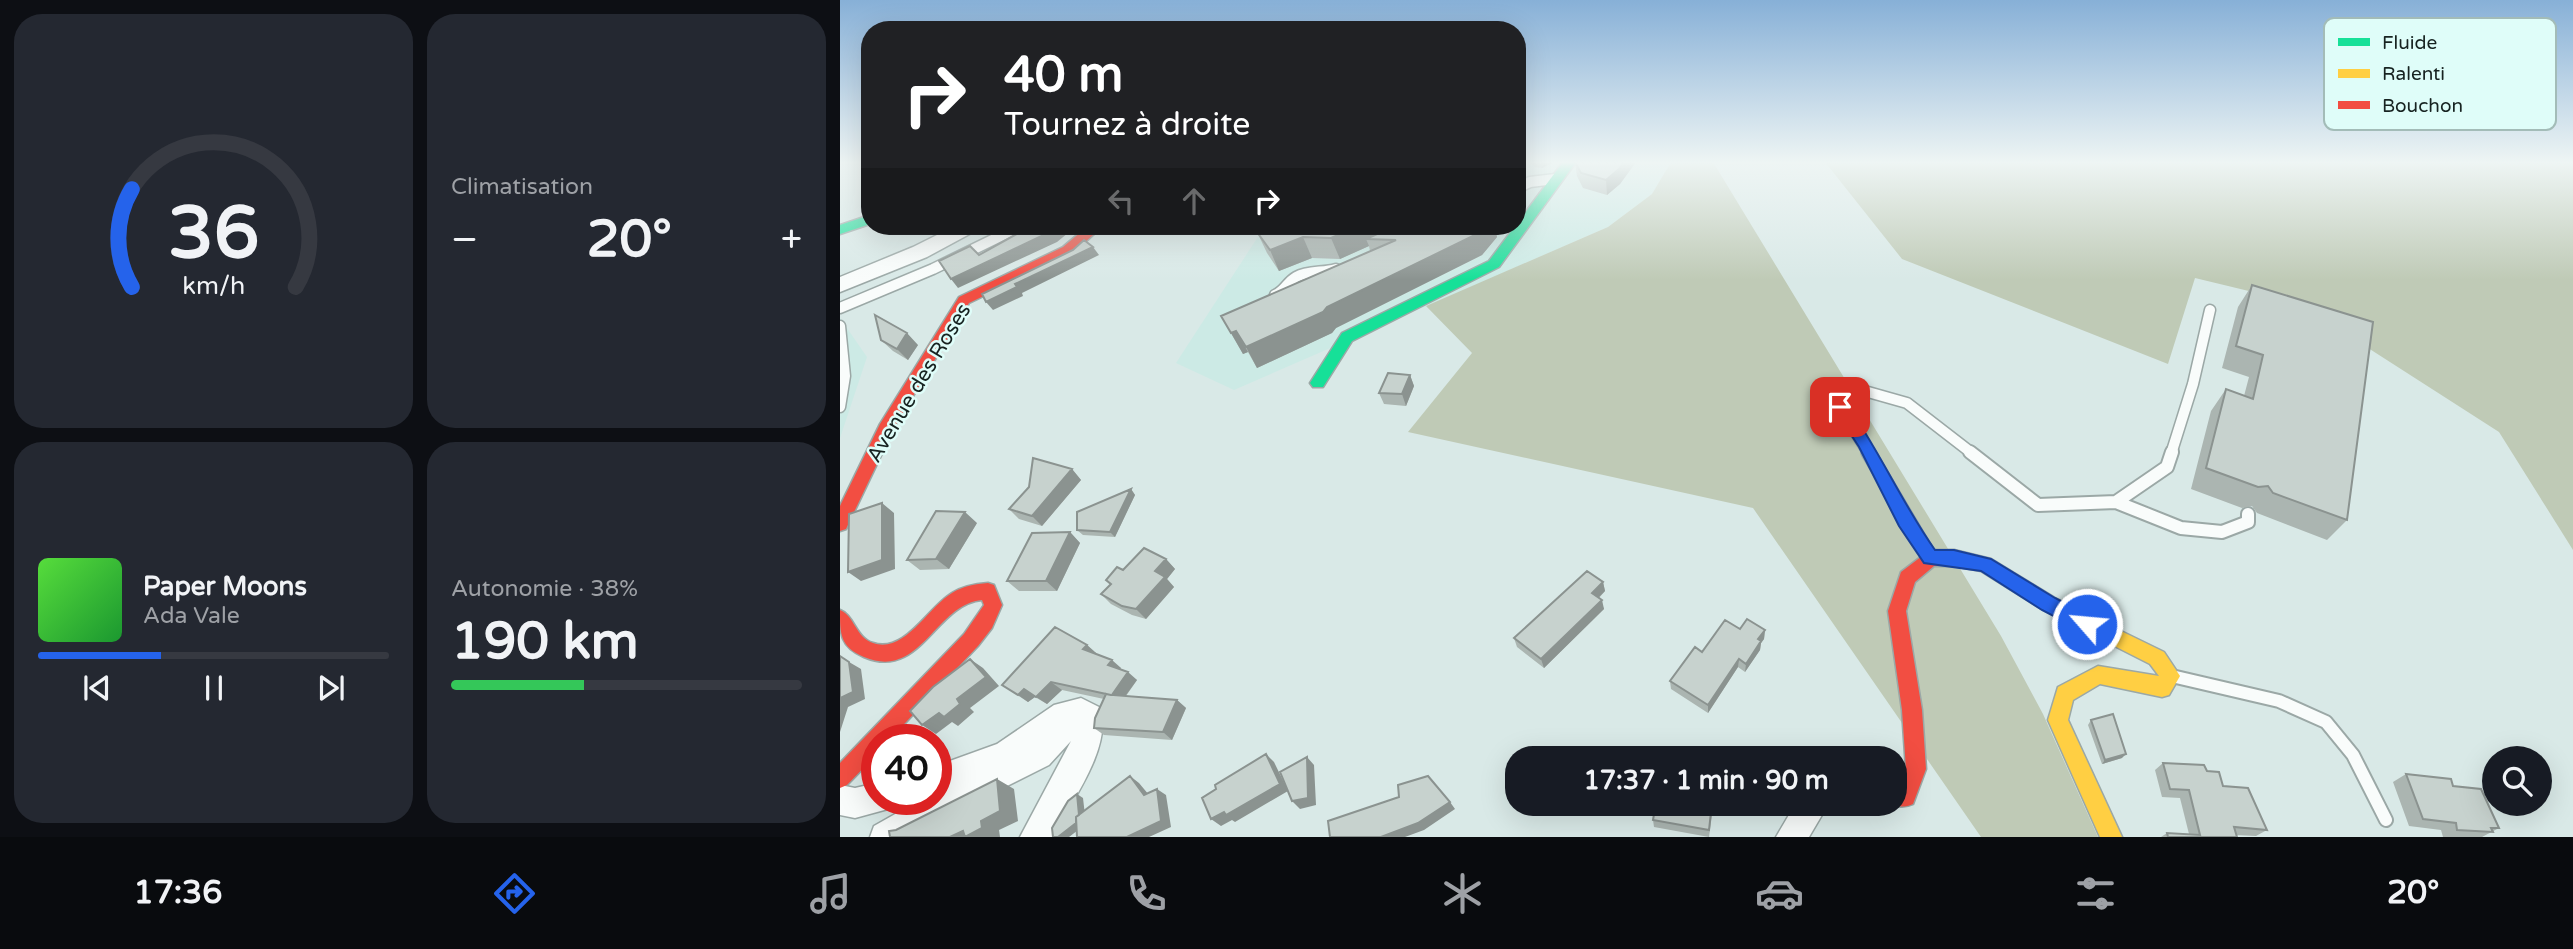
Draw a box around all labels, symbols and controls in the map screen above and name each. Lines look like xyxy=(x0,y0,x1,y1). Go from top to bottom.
legend xyxy=(2324,18,2556,130)
text: Fluide xyxy=(2382,32,2437,54)
text: 40 m xyxy=(1004,46,1123,105)
icon: right xyxy=(889,49,980,140)
text: Ralenti xyxy=(2382,63,2445,85)
text: Bouchon xyxy=(2382,95,2463,117)
text: Tournez à droite xyxy=(1004,106,1250,144)
text: Climatisation xyxy=(451,173,593,201)
icon: left xyxy=(1102,182,1140,220)
icon: ahead xyxy=(1175,182,1213,220)
icon: right xyxy=(1248,182,1286,220)
text: 36 xyxy=(168,190,259,278)
text: 20° xyxy=(587,208,672,271)
text: − xyxy=(451,217,478,263)
text: + xyxy=(781,217,802,263)
text: km/h xyxy=(182,271,245,301)
street label: Avenue des Roses xyxy=(862,299,976,467)
pin xyxy=(1810,377,1870,437)
icon: arrive xyxy=(1821,388,1859,426)
text: Paper Moons xyxy=(143,571,307,602)
text: Autonomie · 38% xyxy=(451,575,638,603)
position arrow xyxy=(2050,587,2124,661)
text: Ada Vale xyxy=(143,602,240,630)
text: 190 km xyxy=(451,610,639,673)
icon: previous xyxy=(78,669,116,707)
icon: pause xyxy=(195,669,233,707)
icon: next xyxy=(312,669,350,707)
speed limit sign: 40 xyxy=(861,724,952,815)
map controls xyxy=(2482,746,2552,816)
button: search xyxy=(2482,746,2552,816)
text: 17:37 · 1 min · 90 m xyxy=(1583,765,1829,796)
icon: directions xyxy=(490,869,539,918)
icon: music xyxy=(806,869,855,918)
icon: phone xyxy=(1122,869,1171,918)
icon: climate xyxy=(1438,869,1487,918)
icon: car xyxy=(1755,869,1804,918)
icon: filters xyxy=(2071,869,2120,918)
text: 17:36 xyxy=(134,874,222,912)
text: 20° xyxy=(2387,874,2439,912)

